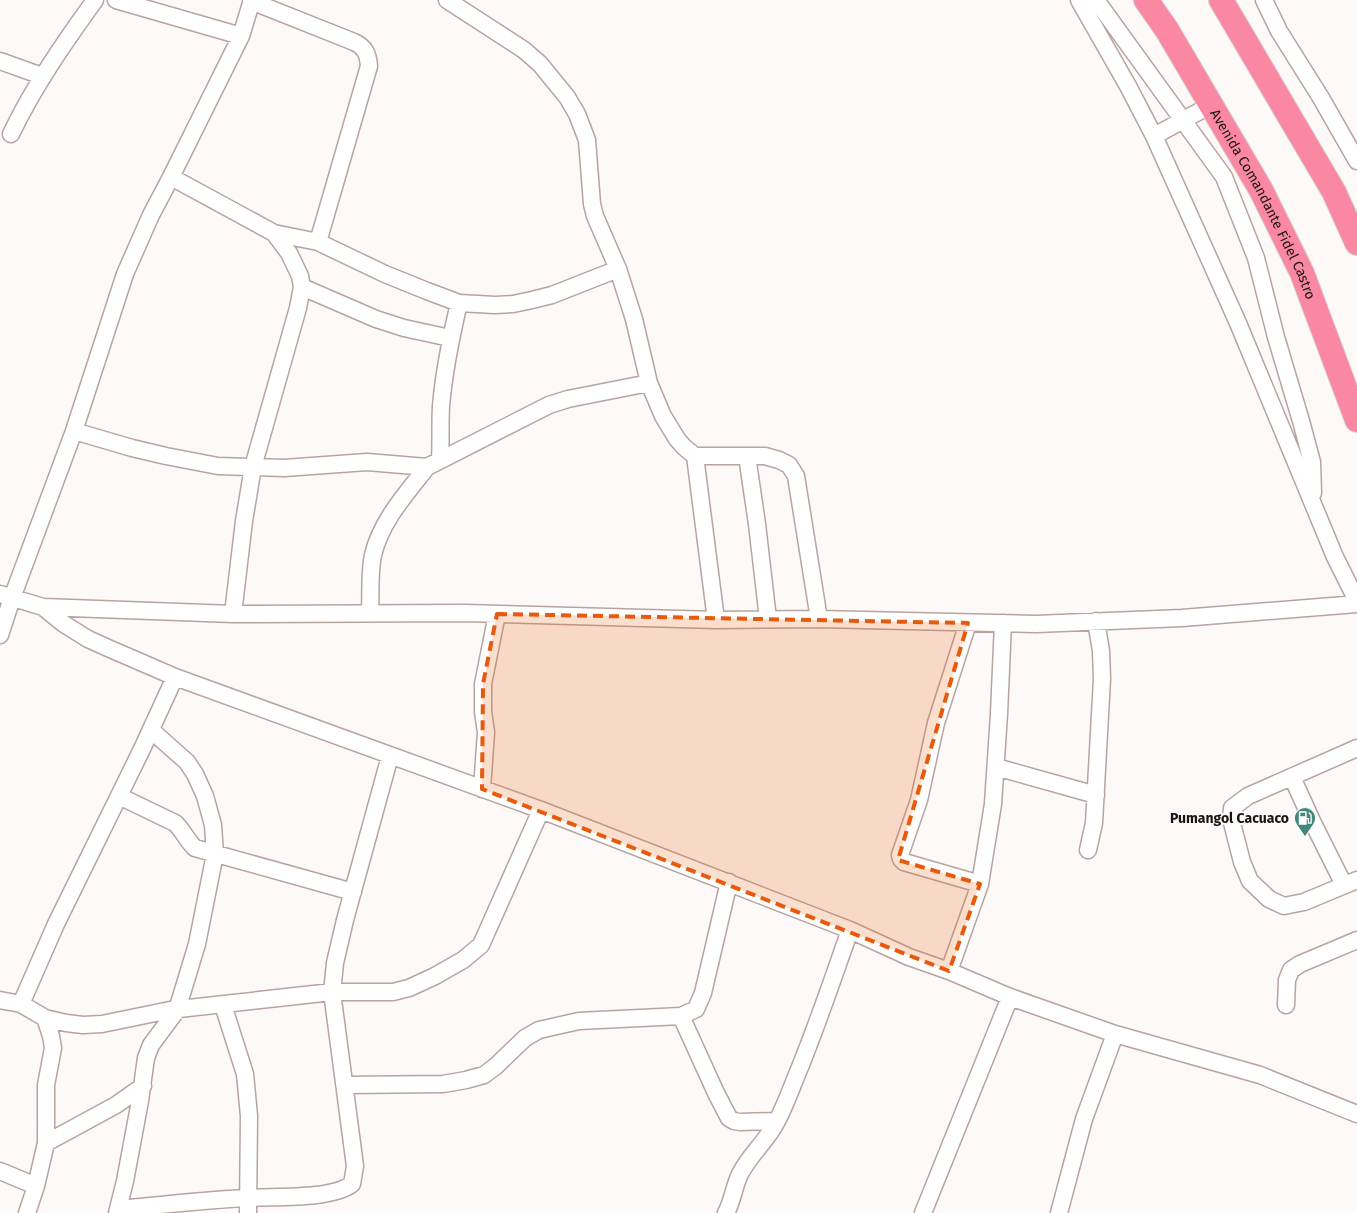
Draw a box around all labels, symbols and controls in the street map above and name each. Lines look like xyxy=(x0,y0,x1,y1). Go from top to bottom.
street label: Avenida Comandante Fidel Castro xyxy=(1206,106,1319,302)
fuel station icon: Pumangol Cacuaco xyxy=(1293,806,1317,837)
place label: Pumangol Cacuaco xyxy=(1170,810,1289,827)

